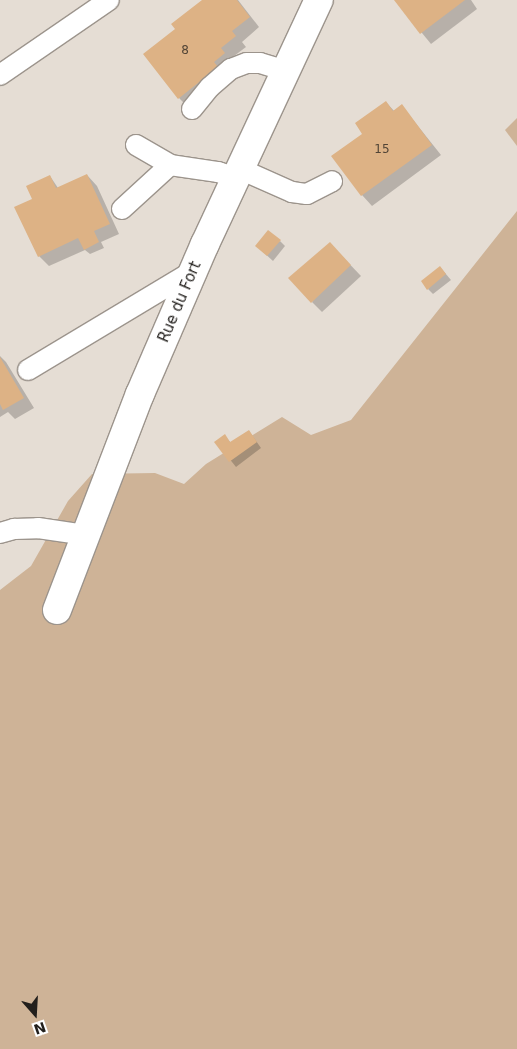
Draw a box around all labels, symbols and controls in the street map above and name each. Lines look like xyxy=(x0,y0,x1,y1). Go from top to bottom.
house number: 8 xyxy=(181,44,189,58)
house number: 15 xyxy=(374,143,390,157)
street label: Rue du Fort xyxy=(155,259,205,345)
north arrow xyxy=(10,989,60,1039)
text: N xyxy=(32,1019,48,1038)

